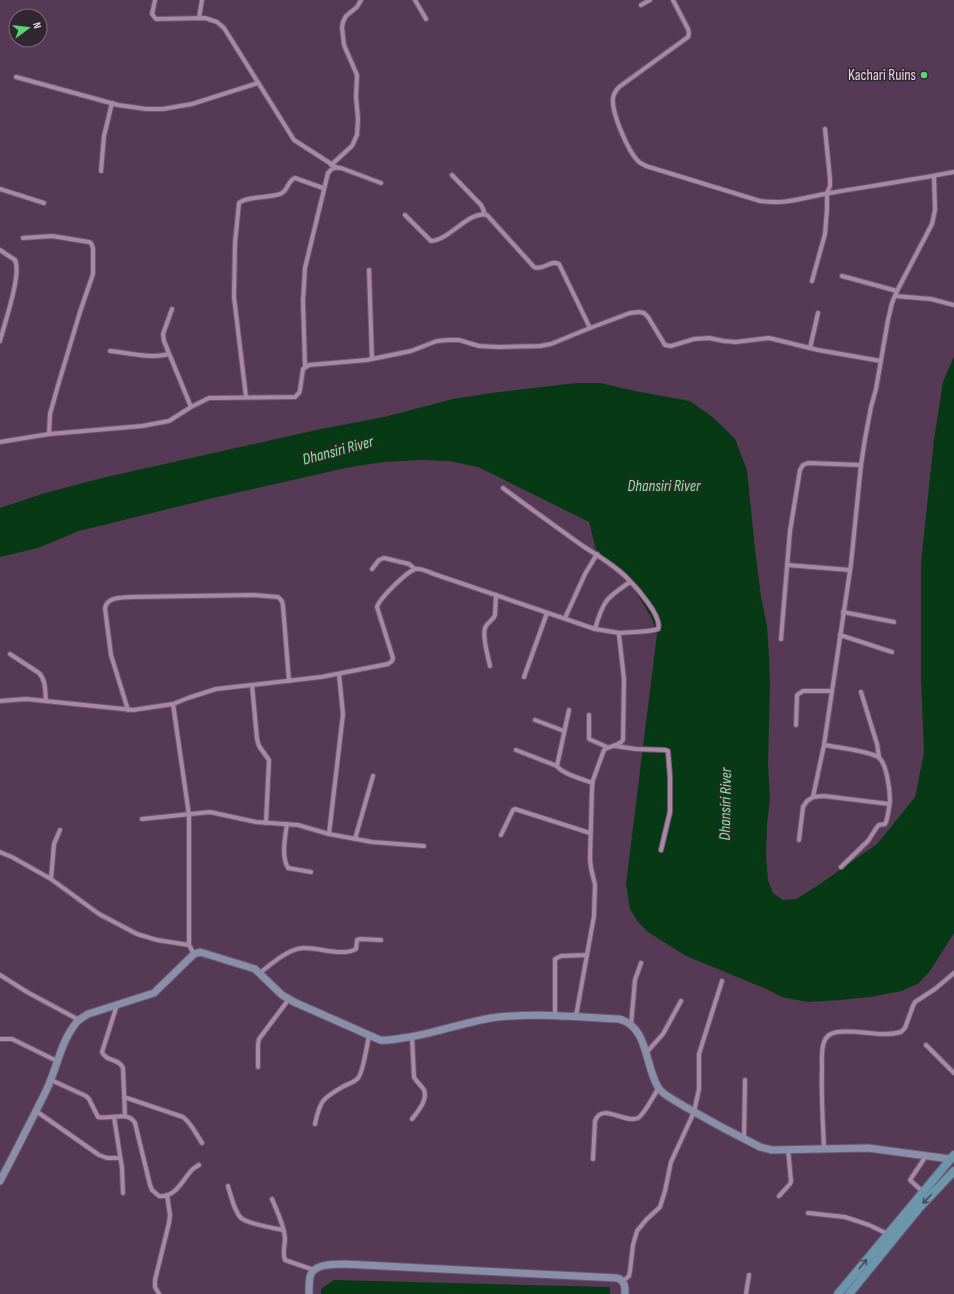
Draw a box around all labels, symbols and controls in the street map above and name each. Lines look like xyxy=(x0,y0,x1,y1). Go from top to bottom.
north arrow xyxy=(8,8,48,48)
text: N xyxy=(30,21,44,30)
place label: Kachari Ruins xyxy=(848,66,916,85)
marker: Kachari Ruins xyxy=(919,70,929,80)
water label: Dhansiri River xyxy=(300,432,376,470)
water label: Dhansiri River xyxy=(628,477,701,496)
water label: Dhansiri River xyxy=(716,767,736,841)
one-way arrow xyxy=(923,1194,932,1204)
one-way arrow xyxy=(859,1259,868,1269)

